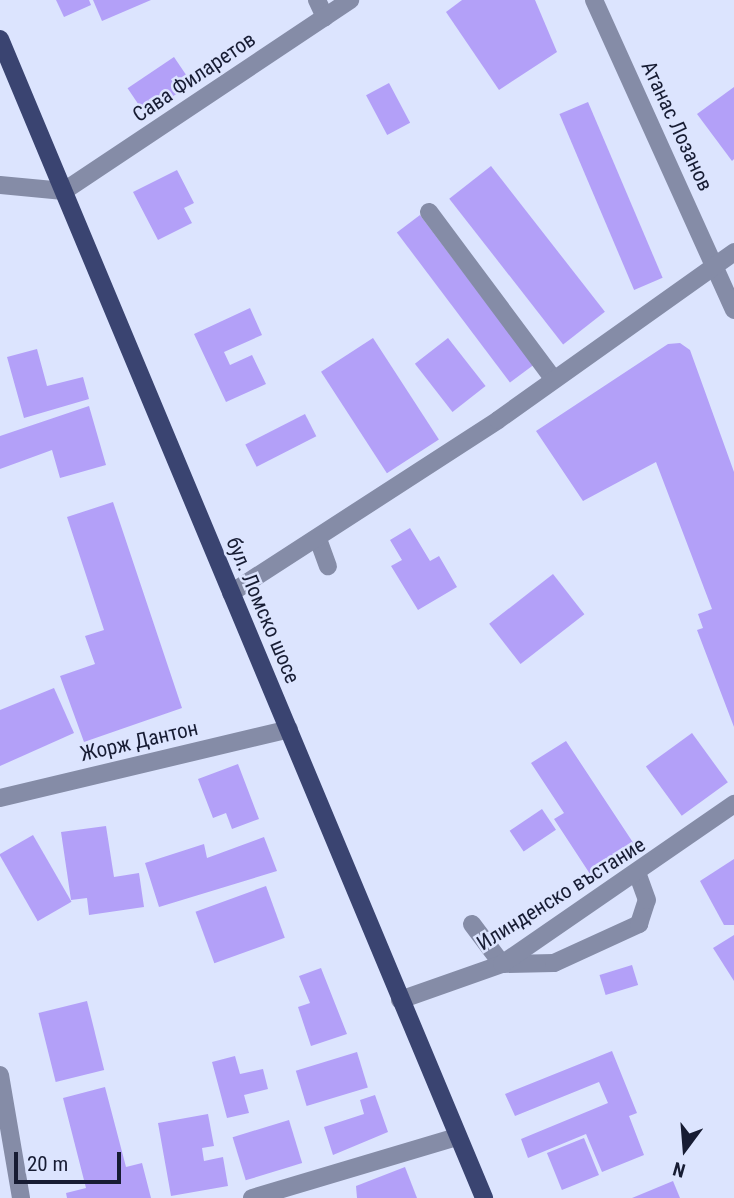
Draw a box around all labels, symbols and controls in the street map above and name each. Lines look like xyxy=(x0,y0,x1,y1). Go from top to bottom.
street label: Сава Филаретов xyxy=(128,27,260,127)
street label: Атанас Лозанов xyxy=(636,57,718,195)
street label: бул. Ломско шосе xyxy=(221,533,305,687)
street label: Жорж Дантон xyxy=(78,715,200,767)
street label: Илинденско въстание xyxy=(472,832,650,956)
north arrow xyxy=(650,1114,720,1184)
scale bar xyxy=(18,1138,124,1182)
text: 20 m xyxy=(27,1152,68,1176)
text: N xyxy=(670,1157,688,1182)

